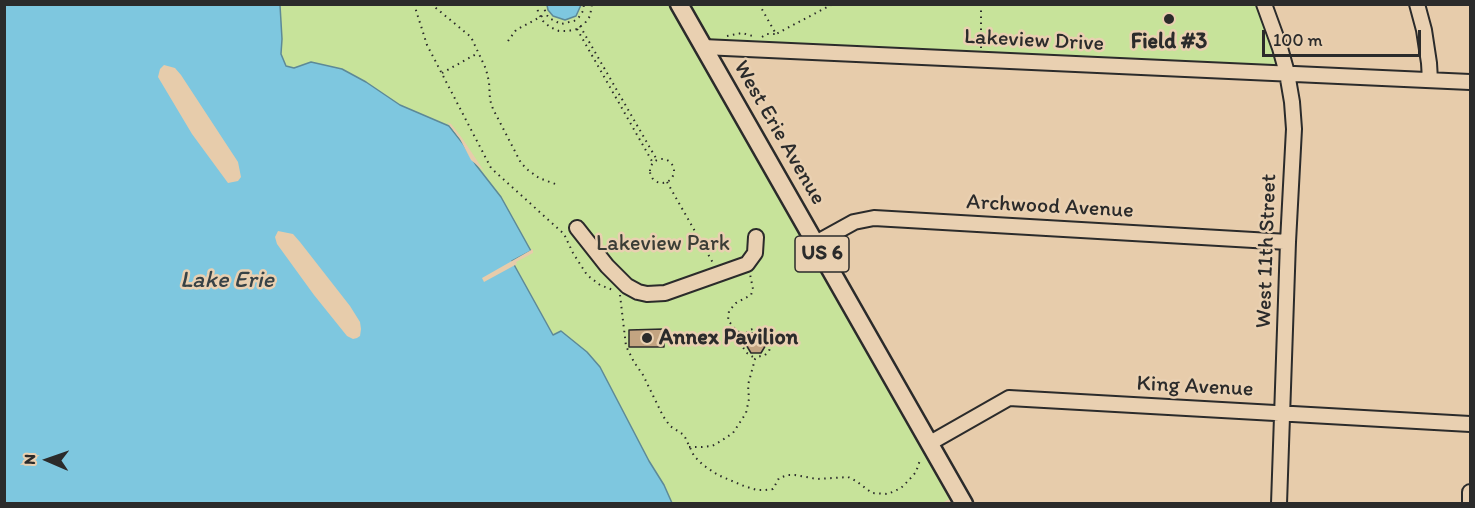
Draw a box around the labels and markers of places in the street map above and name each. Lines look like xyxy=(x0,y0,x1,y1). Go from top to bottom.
marker: Field #3 xyxy=(1162,12,1176,26)
place label: Field #3 xyxy=(1131,29,1207,55)
place label: Annex Pavilion xyxy=(659,325,798,351)
marker: Annex Pavilion xyxy=(640,331,654,345)

